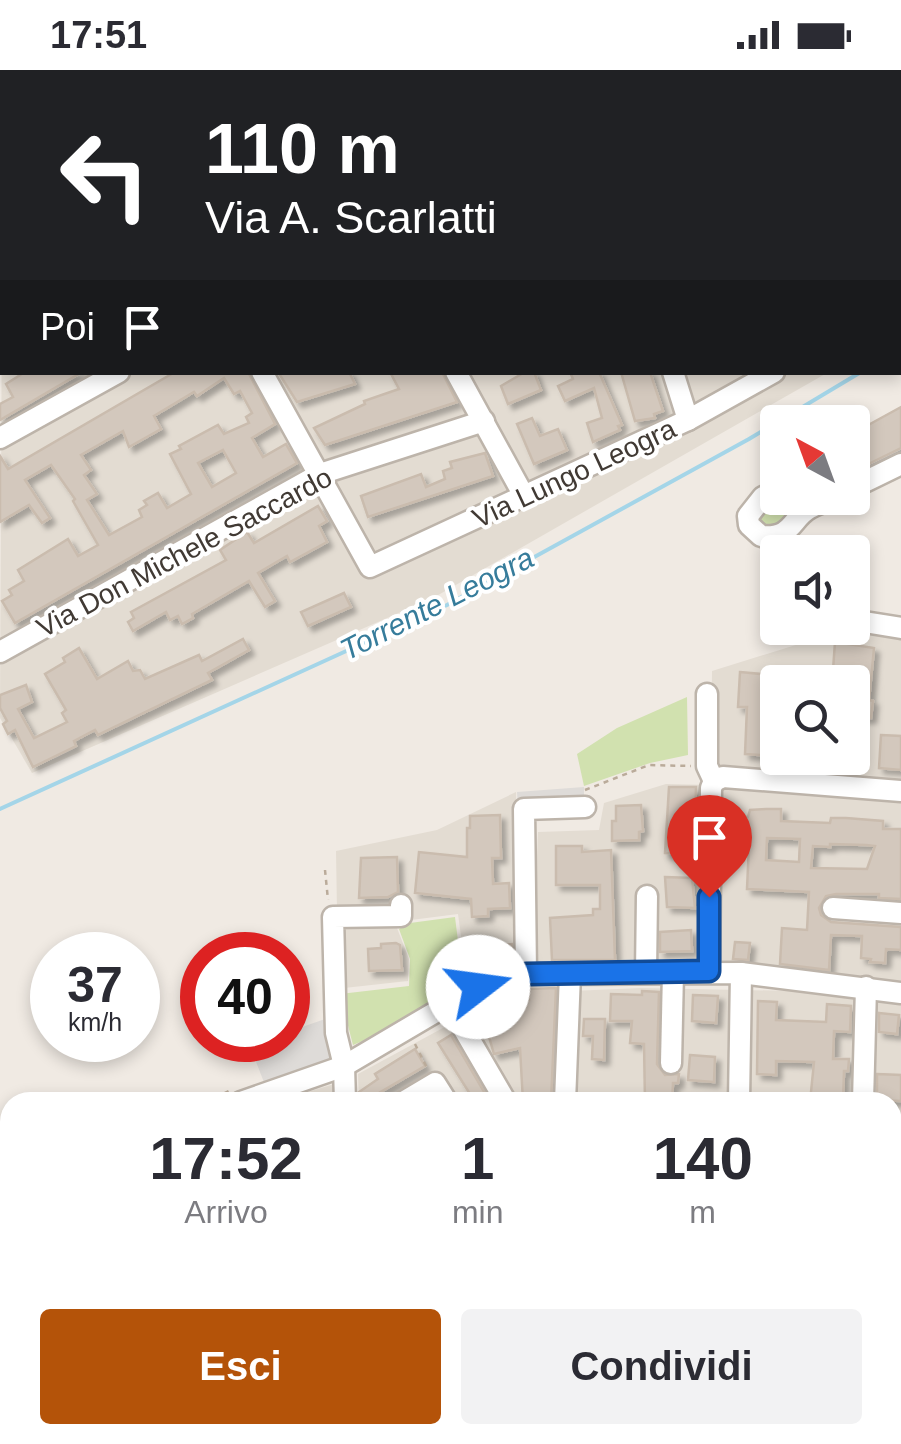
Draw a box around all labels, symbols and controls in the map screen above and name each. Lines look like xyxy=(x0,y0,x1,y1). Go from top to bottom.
text: 17:51 xyxy=(50,14,147,56)
icon: left xyxy=(40,110,170,240)
text: 110 m xyxy=(205,110,400,188)
text: Via A. Scarlatti xyxy=(205,192,497,243)
icon: arrive xyxy=(115,300,170,355)
text: Poi xyxy=(40,306,95,348)
north arrow xyxy=(760,405,870,515)
map controls xyxy=(760,405,870,775)
street label: Via Lungo Leogra xyxy=(468,413,681,534)
street label: Via Don Michele Saccardo xyxy=(32,461,337,643)
button: sound xyxy=(760,535,870,645)
water label: Torrente Leogra xyxy=(335,541,539,666)
button: search xyxy=(760,665,870,775)
pin xyxy=(667,795,752,898)
icon: arrive xyxy=(682,810,737,865)
speed limit sign: 40 xyxy=(180,932,310,1062)
position arrow xyxy=(426,935,530,1039)
text: 37 xyxy=(67,957,123,1013)
text: km/h xyxy=(68,1008,122,1036)
text: 17:52 xyxy=(149,1125,303,1192)
text: 1 xyxy=(461,1125,494,1192)
text: 140 xyxy=(653,1125,753,1192)
text: Arrivo xyxy=(184,1194,268,1230)
text: min xyxy=(452,1194,503,1230)
text: m xyxy=(689,1194,716,1230)
button: Esci xyxy=(40,1309,441,1424)
button: Condividi xyxy=(461,1309,862,1424)

